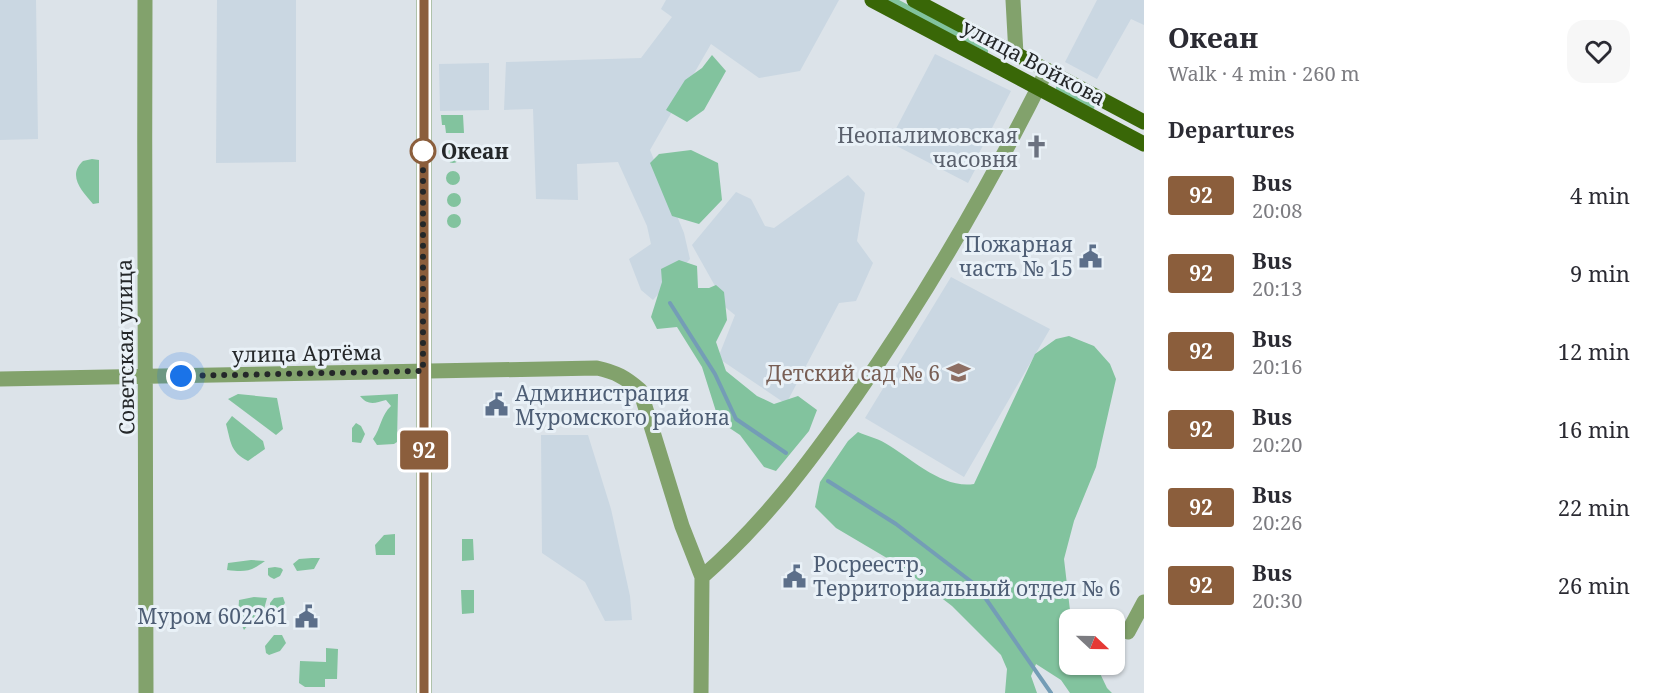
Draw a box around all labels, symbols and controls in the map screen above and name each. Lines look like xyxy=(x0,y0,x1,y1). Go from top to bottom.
street label: улица Войкова xyxy=(957,12,1111,112)
text: Океан xyxy=(1168,18,1258,56)
button: heart xyxy=(1567,20,1630,83)
text: Walk · 4 min · 260 m xyxy=(1168,60,1360,87)
text: Departures xyxy=(1168,114,1295,144)
place label: Неопалимовская часовня xyxy=(837,121,1018,173)
church icon: Неопалимовская часовня xyxy=(1023,134,1049,160)
place label: Океан xyxy=(441,137,509,165)
marker: Океан xyxy=(410,138,436,164)
text: Bus xyxy=(1252,167,1292,197)
text: 4 min xyxy=(1570,180,1630,210)
text: 92 xyxy=(1189,181,1213,209)
text: 20:08 xyxy=(1252,197,1302,224)
place label: Пожарная часть № 15 xyxy=(959,230,1073,282)
public building icon: Пожарная часть № 15 xyxy=(1078,243,1104,269)
text: Bus xyxy=(1252,245,1292,275)
text: 9 min xyxy=(1570,258,1630,288)
street label: Советская улица xyxy=(109,259,141,435)
text: 92 xyxy=(1189,259,1213,287)
text: 20:13 xyxy=(1252,275,1302,302)
text: Bus xyxy=(1252,323,1292,353)
text: 12 min xyxy=(1558,336,1630,366)
text: 92 xyxy=(1189,337,1213,365)
street label: улица Артёма xyxy=(232,338,382,368)
text: 20:16 xyxy=(1252,353,1302,380)
place label: Детский сад № 6 xyxy=(766,359,940,387)
school or university icon: Детский сад № 6 xyxy=(945,360,971,386)
your location xyxy=(166,361,196,391)
place label: Администрация Муромского района xyxy=(515,379,730,431)
public building icon: Администрация Муромского района xyxy=(484,392,510,418)
text: Bus xyxy=(1252,401,1292,431)
text: 16 min xyxy=(1558,414,1630,444)
text: 92 xyxy=(1189,415,1213,443)
line badge: 92 xyxy=(397,430,451,470)
text: 20:20 xyxy=(1252,431,1302,458)
text: 92 xyxy=(412,436,436,464)
text: Bus xyxy=(1252,479,1292,509)
text: 22 min xyxy=(1558,492,1630,522)
text: 92 xyxy=(1189,493,1213,521)
text: 20:26 xyxy=(1252,509,1302,536)
place label: Росреестр, Территориальный отдел № 6 xyxy=(813,550,1121,602)
text: Bus xyxy=(1252,557,1292,587)
public building icon: Росреестр, Территориальный отдел № 6 xyxy=(782,563,808,589)
text: 26 min xyxy=(1558,570,1630,600)
text: 92 xyxy=(1189,571,1213,599)
text: 20:30 xyxy=(1252,587,1302,614)
place label: Муром 602261 xyxy=(137,602,288,630)
public building icon: Муром 602261 xyxy=(293,603,319,629)
north arrow xyxy=(1059,609,1125,675)
map controls xyxy=(1059,609,1125,675)

